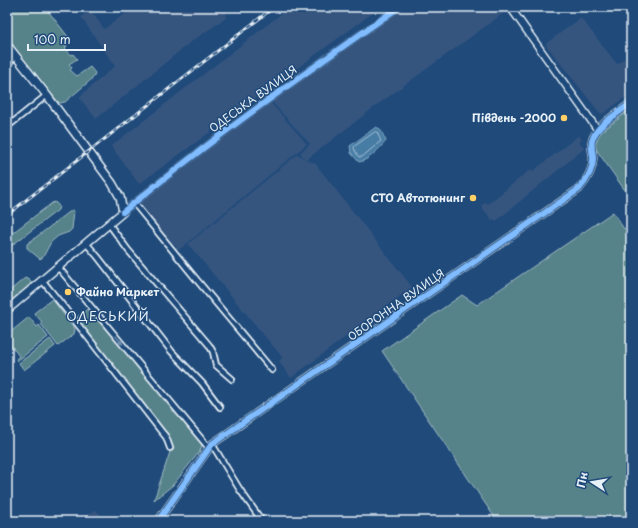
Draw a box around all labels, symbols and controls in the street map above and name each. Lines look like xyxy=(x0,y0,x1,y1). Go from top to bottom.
scale bar xyxy=(28,26,105,52)
text: 100 m xyxy=(34,30,71,48)
street label: ОДЕСЬКА ВУЛИЦЯ xyxy=(205,61,300,136)
place label: Південь -2000 xyxy=(472,109,556,126)
marker: Південь -2000 xyxy=(559,113,569,123)
place label: СТО Автотюнинг xyxy=(371,189,466,206)
marker: СТО Автотюнинг xyxy=(468,193,478,203)
street label: ОБОРОННА ВУЛИЦЯ xyxy=(344,265,448,345)
place label: Файно Маркет xyxy=(76,283,159,300)
marker: Файно Маркет xyxy=(63,287,73,297)
district label: ОДЕСЬКИЙ xyxy=(66,306,150,325)
one-way arrow xyxy=(114,334,123,345)
north arrow xyxy=(572,462,612,502)
text: Пн xyxy=(572,470,592,489)

